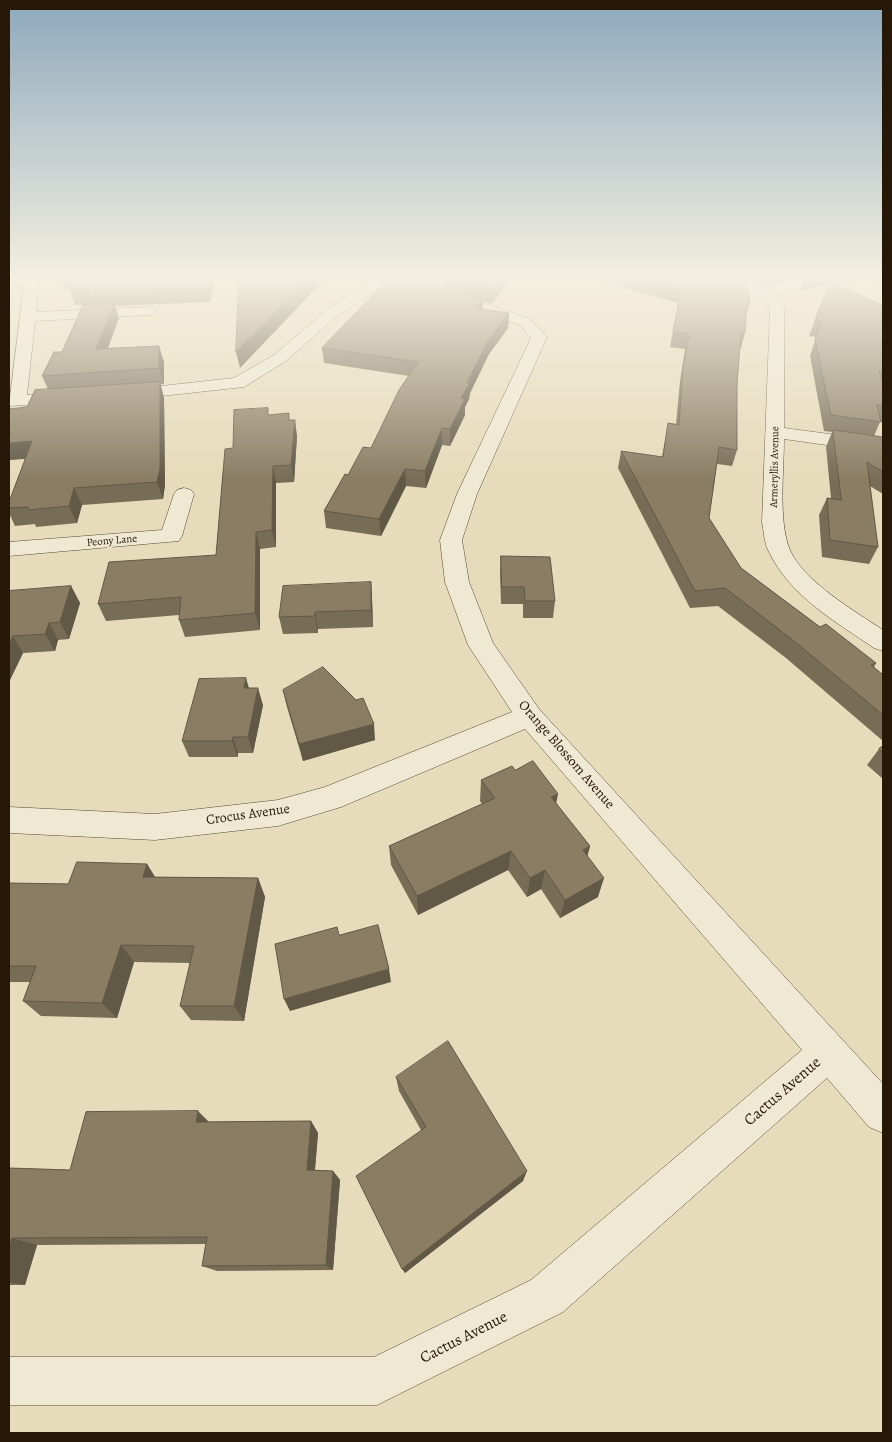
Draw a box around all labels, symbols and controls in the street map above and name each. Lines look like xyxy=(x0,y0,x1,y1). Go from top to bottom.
street label: Armeryllis Avenue xyxy=(768,426,782,508)
street label: Peony Lane xyxy=(86,532,138,550)
street label: Orange Blossom Avenue xyxy=(514,697,618,813)
street label: Crocus Avenue xyxy=(205,801,291,829)
street label: Cactus Avenue xyxy=(741,1053,825,1131)
street label: Cactus Avenue xyxy=(417,1308,511,1368)

